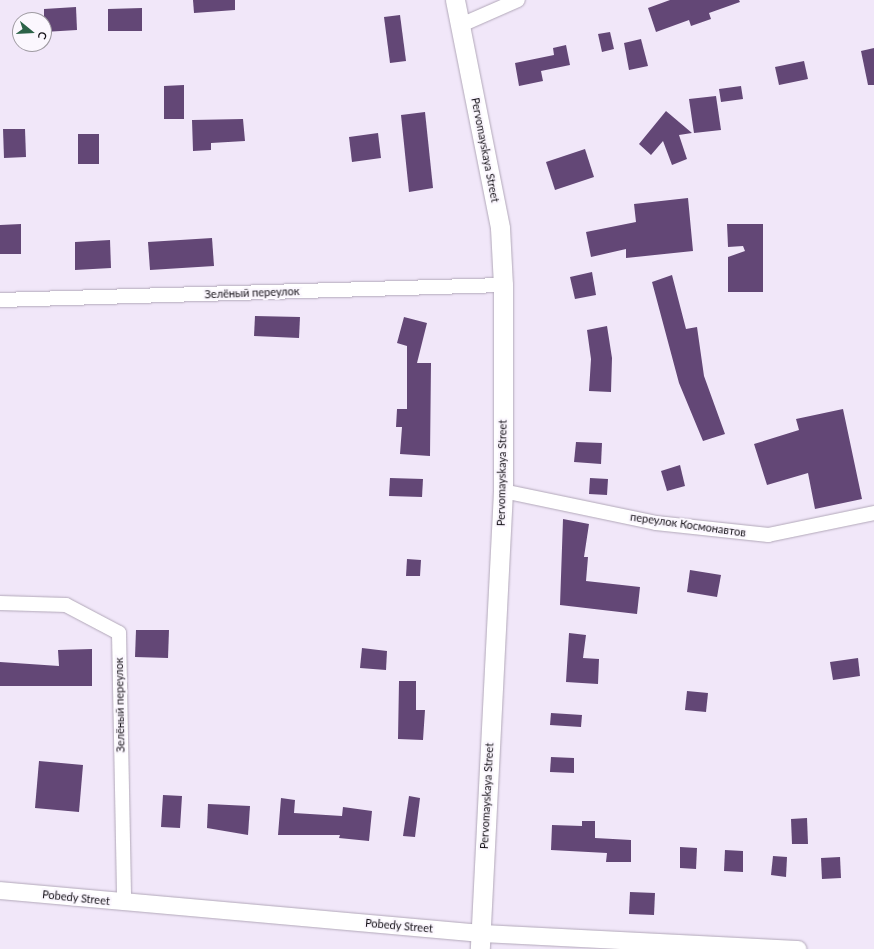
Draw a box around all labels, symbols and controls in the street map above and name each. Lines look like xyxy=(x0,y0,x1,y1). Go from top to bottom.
north arrow xyxy=(12,12,52,52)
text: С xyxy=(36,30,50,41)
street label: Pervomayskaya Street xyxy=(468,97,502,203)
street label: Зелёный переулок xyxy=(204,285,300,301)
street label: Pervomayskaya Street xyxy=(494,420,510,526)
street label: переулок Космонавтов xyxy=(629,510,747,540)
street label: Зелёный переулок xyxy=(113,657,127,753)
street label: Pervomayskaya Street xyxy=(478,743,496,849)
street label: Pobedy Street xyxy=(41,888,111,908)
street label: Pobedy Street xyxy=(364,916,434,936)

